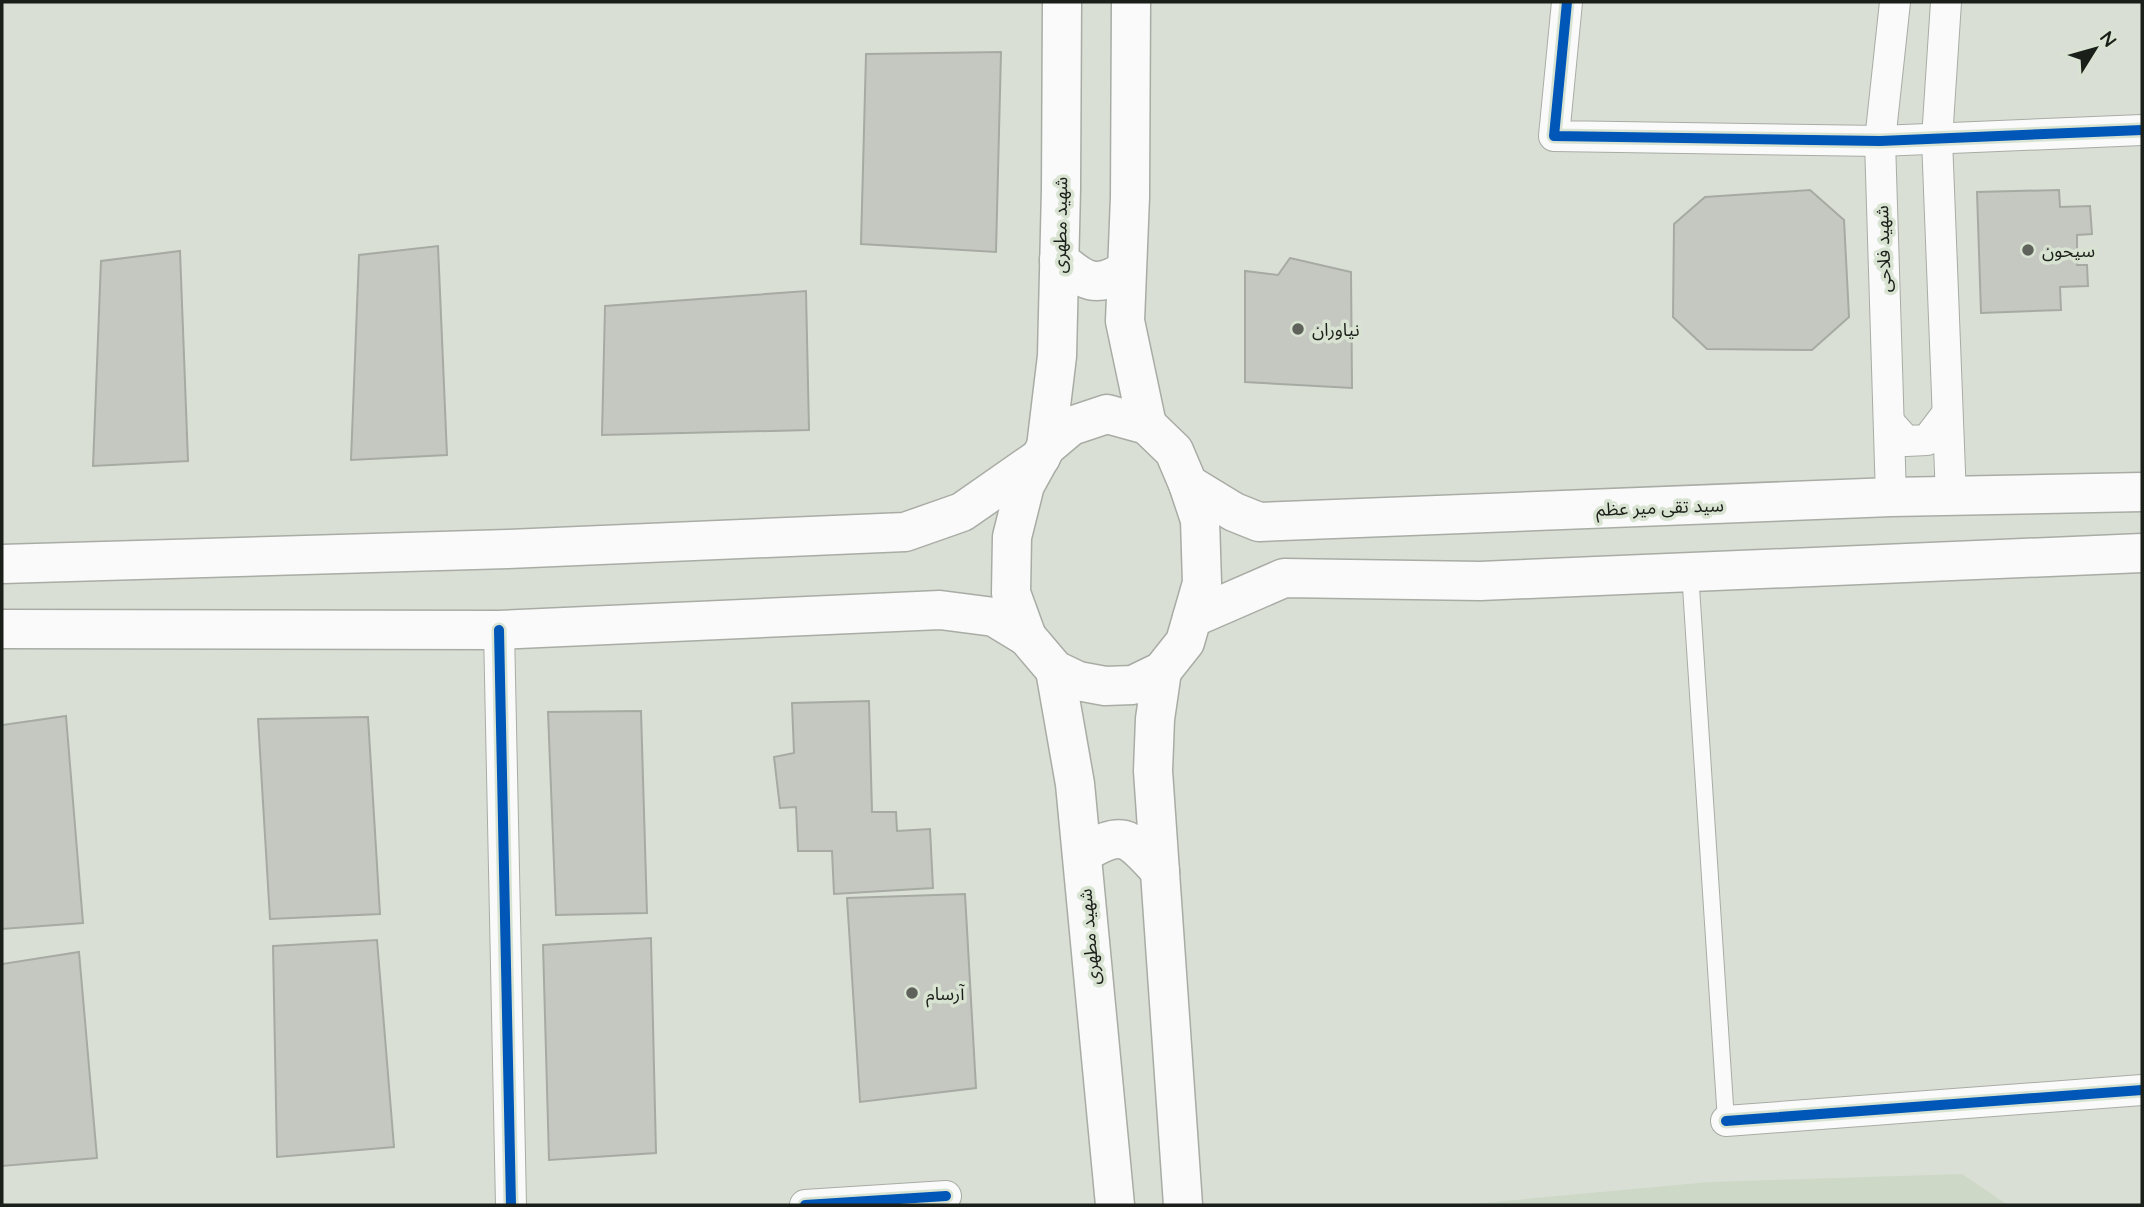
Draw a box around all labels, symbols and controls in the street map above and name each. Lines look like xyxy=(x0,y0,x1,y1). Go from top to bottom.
north arrow xyxy=(2060,14,2130,84)
text: N xyxy=(2095,26,2122,52)
street label: شهید مطهری xyxy=(1048,177,1072,273)
street label: شهید فلاحی xyxy=(1870,205,1896,293)
place label: سیحون xyxy=(2042,239,2095,262)
marker: سیحون xyxy=(2020,242,2036,258)
place label: نیاوران xyxy=(1312,318,1360,341)
marker: نیاوران xyxy=(1290,321,1306,337)
street label: سید تقی میر عظم xyxy=(1596,493,1724,523)
street label: شهید مطهری xyxy=(1073,888,1105,986)
place label: آرسام xyxy=(926,982,965,1008)
marker: آرسام xyxy=(904,985,920,1001)

